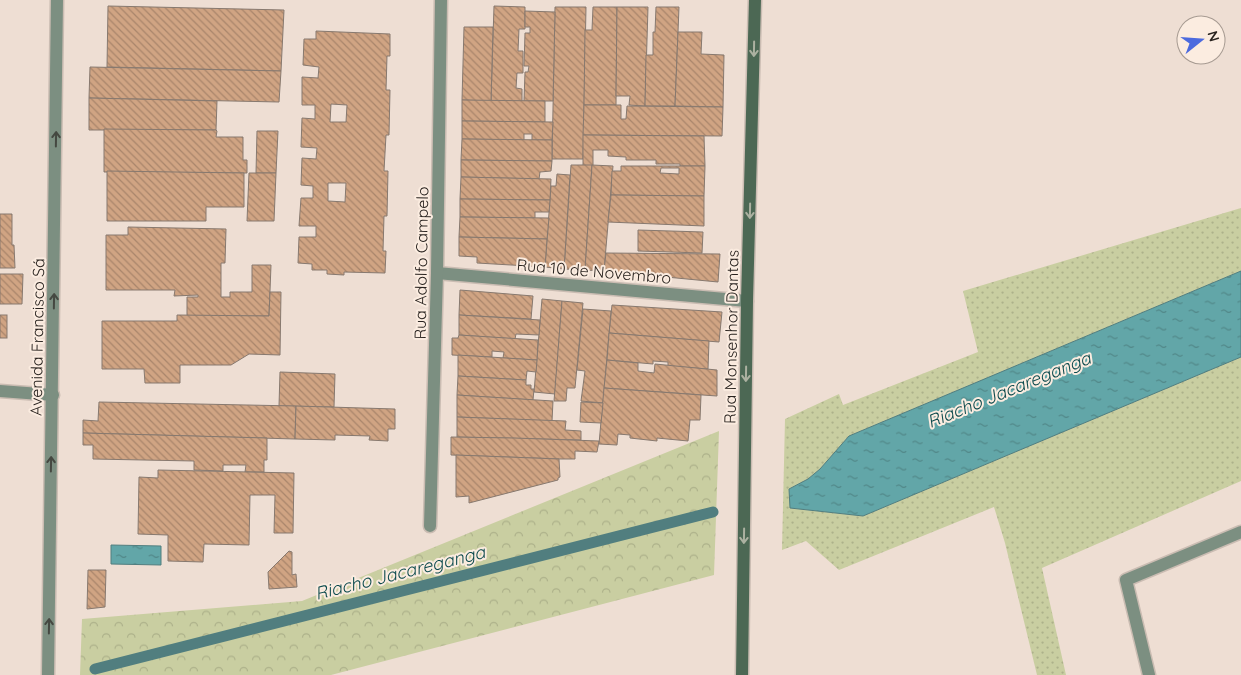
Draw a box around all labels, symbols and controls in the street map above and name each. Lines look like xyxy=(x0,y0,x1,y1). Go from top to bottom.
north arrow xyxy=(1176,15,1226,65)
text: N xyxy=(1203,29,1224,44)
one-way arrow xyxy=(749,40,758,56)
one-way arrow xyxy=(51,131,61,148)
street label: Rua Adolfo Campelo xyxy=(410,186,432,340)
one-way arrow xyxy=(745,203,754,219)
street label: Rua Monsenhor Dantas xyxy=(719,250,743,424)
street label: Rua 10 de Novembro xyxy=(516,254,672,288)
street label: Avenida Francisco Sá xyxy=(26,258,48,416)
one-way arrow xyxy=(49,294,59,310)
water label: Riacho Jacareganga xyxy=(924,346,1095,433)
one-way arrow xyxy=(741,365,751,381)
one-way arrow xyxy=(47,456,56,472)
one-way arrow xyxy=(739,528,749,544)
water label: Riacho Jacareganga xyxy=(312,540,488,605)
one-way arrow xyxy=(44,619,54,635)

